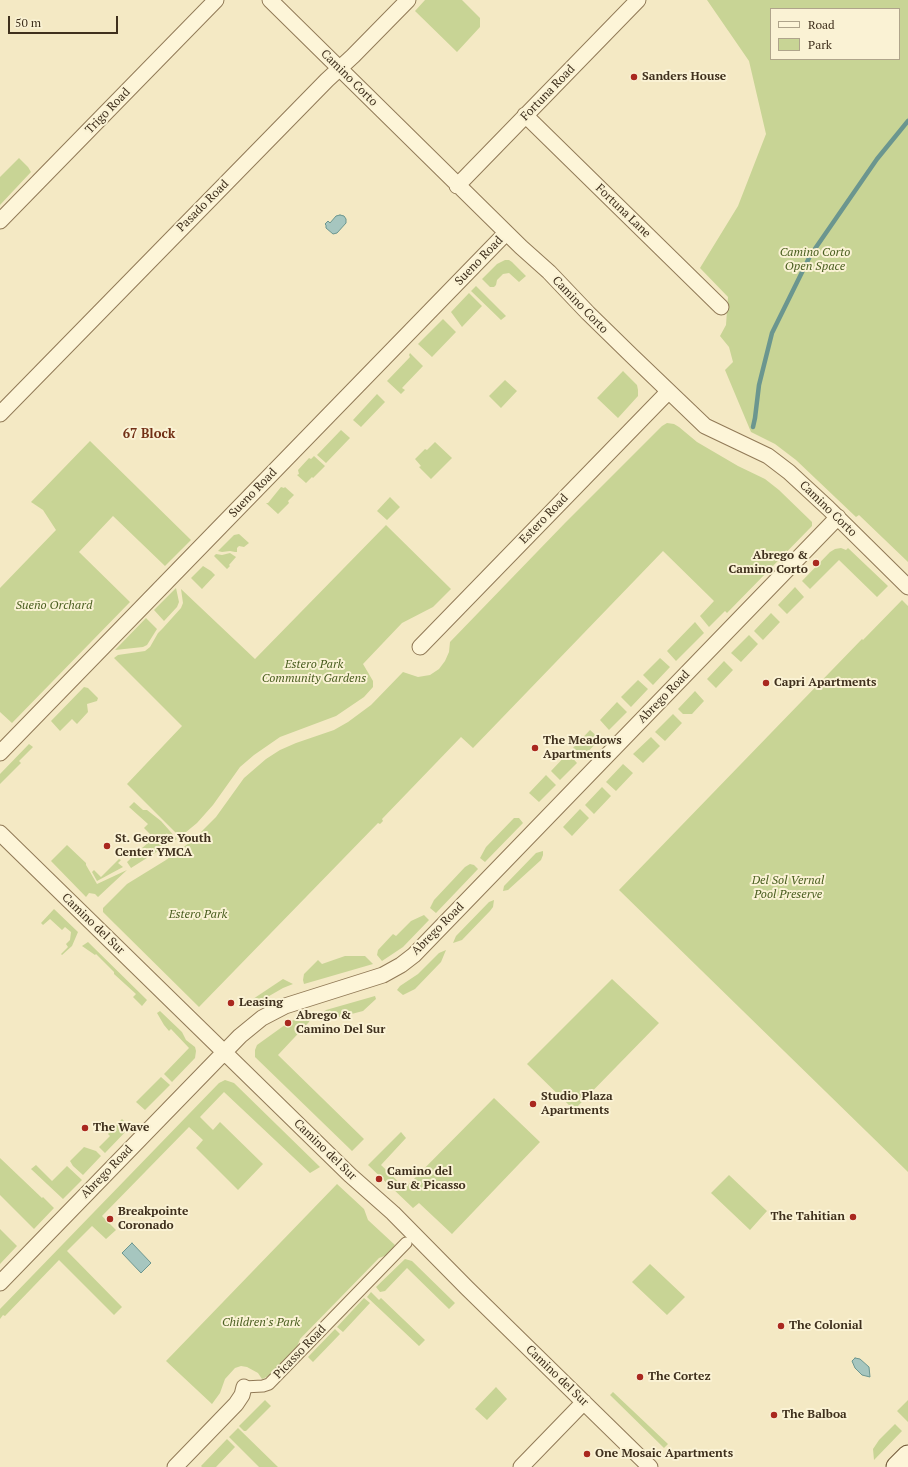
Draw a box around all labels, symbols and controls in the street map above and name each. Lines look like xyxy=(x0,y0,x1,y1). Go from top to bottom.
scale bar xyxy=(10,8,120,34)
legend xyxy=(770,8,900,60)
text: 50 m xyxy=(15,15,41,30)
text: Road xyxy=(808,17,835,32)
text: Park xyxy=(808,37,832,52)
street label: Camino Corto xyxy=(318,47,380,109)
street label: Fortuna Road xyxy=(518,62,578,124)
place label: Sanders House xyxy=(642,70,726,84)
marker: Sanders House xyxy=(629,72,639,82)
street label: Trigo Road xyxy=(83,85,133,137)
street label: Pasado Road xyxy=(174,177,232,235)
street label: Fortuna Lane xyxy=(592,181,654,241)
street label: Sueno Road xyxy=(452,233,506,289)
park label: Camino Corto Open Space xyxy=(780,246,850,274)
street label: Camino Corto xyxy=(549,273,611,337)
district label: 67 Block xyxy=(123,426,175,442)
street label: Sueno Road xyxy=(226,465,280,521)
street label: Camino Corto xyxy=(796,478,860,540)
street label: Estero Road xyxy=(517,491,571,547)
place label: Abrego & Camino Corto xyxy=(729,549,808,577)
marker: Abrego & Camino Corto xyxy=(811,558,821,568)
park label: Sueño Orchard xyxy=(16,599,92,613)
park label: Estero Park Community Gardens xyxy=(262,658,366,686)
street label: Abrego Road xyxy=(635,668,693,726)
place label: Capri Apartments xyxy=(774,676,876,690)
marker: Capri Apartments xyxy=(761,678,771,688)
place label: The Meadows Apartments xyxy=(543,734,622,762)
marker: The Meadows Apartments xyxy=(530,743,540,753)
place label: St. George Youth Center YMCA xyxy=(115,832,211,860)
marker: St. George Youth Center YMCA xyxy=(102,841,112,851)
park label: Del Sol Vernal Pool Preserve xyxy=(752,874,824,902)
street label: Camino del Sur xyxy=(59,890,127,958)
street label: Abrego Road xyxy=(409,900,467,958)
park label: Estero Park xyxy=(169,908,227,922)
place label: Leasing xyxy=(239,996,283,1010)
marker: Leasing xyxy=(226,998,236,1008)
place label: Abrego & Camino Del Sur xyxy=(296,1009,386,1037)
marker: Abrego & Camino Del Sur xyxy=(283,1018,293,1028)
place label: Studio Plaza Apartments xyxy=(541,1090,613,1118)
marker: Studio Plaza Apartments xyxy=(528,1099,538,1109)
street label: Camino del Sur xyxy=(291,1116,359,1184)
place label: The Wave xyxy=(93,1121,149,1135)
marker: The Wave xyxy=(80,1123,90,1133)
street label: Abrego Road xyxy=(78,1143,136,1201)
place label: Camino del Sur & Picasso xyxy=(387,1165,466,1193)
marker: Camino del Sur & Picasso xyxy=(374,1174,384,1184)
place label: Breakpointe Coronado xyxy=(118,1205,188,1233)
place label: The Tahitian xyxy=(770,1210,845,1224)
marker: The Tahitian xyxy=(848,1212,858,1222)
marker: Breakpointe Coronado xyxy=(105,1214,115,1224)
park label: Children's Park xyxy=(222,1316,300,1330)
place label: The Colonial xyxy=(789,1319,863,1333)
marker: The Colonial xyxy=(776,1321,786,1331)
street label: Picasso Road xyxy=(271,1322,329,1382)
street label: Camino del Sur xyxy=(523,1342,591,1410)
place label: The Cortez xyxy=(648,1370,711,1384)
marker: The Cortez xyxy=(635,1372,645,1382)
place label: The Balboa xyxy=(782,1408,847,1422)
marker: The Balboa xyxy=(769,1410,779,1420)
place label: One Mosaic Apartments xyxy=(595,1447,733,1461)
marker: One Mosaic Apartments xyxy=(582,1449,592,1459)

